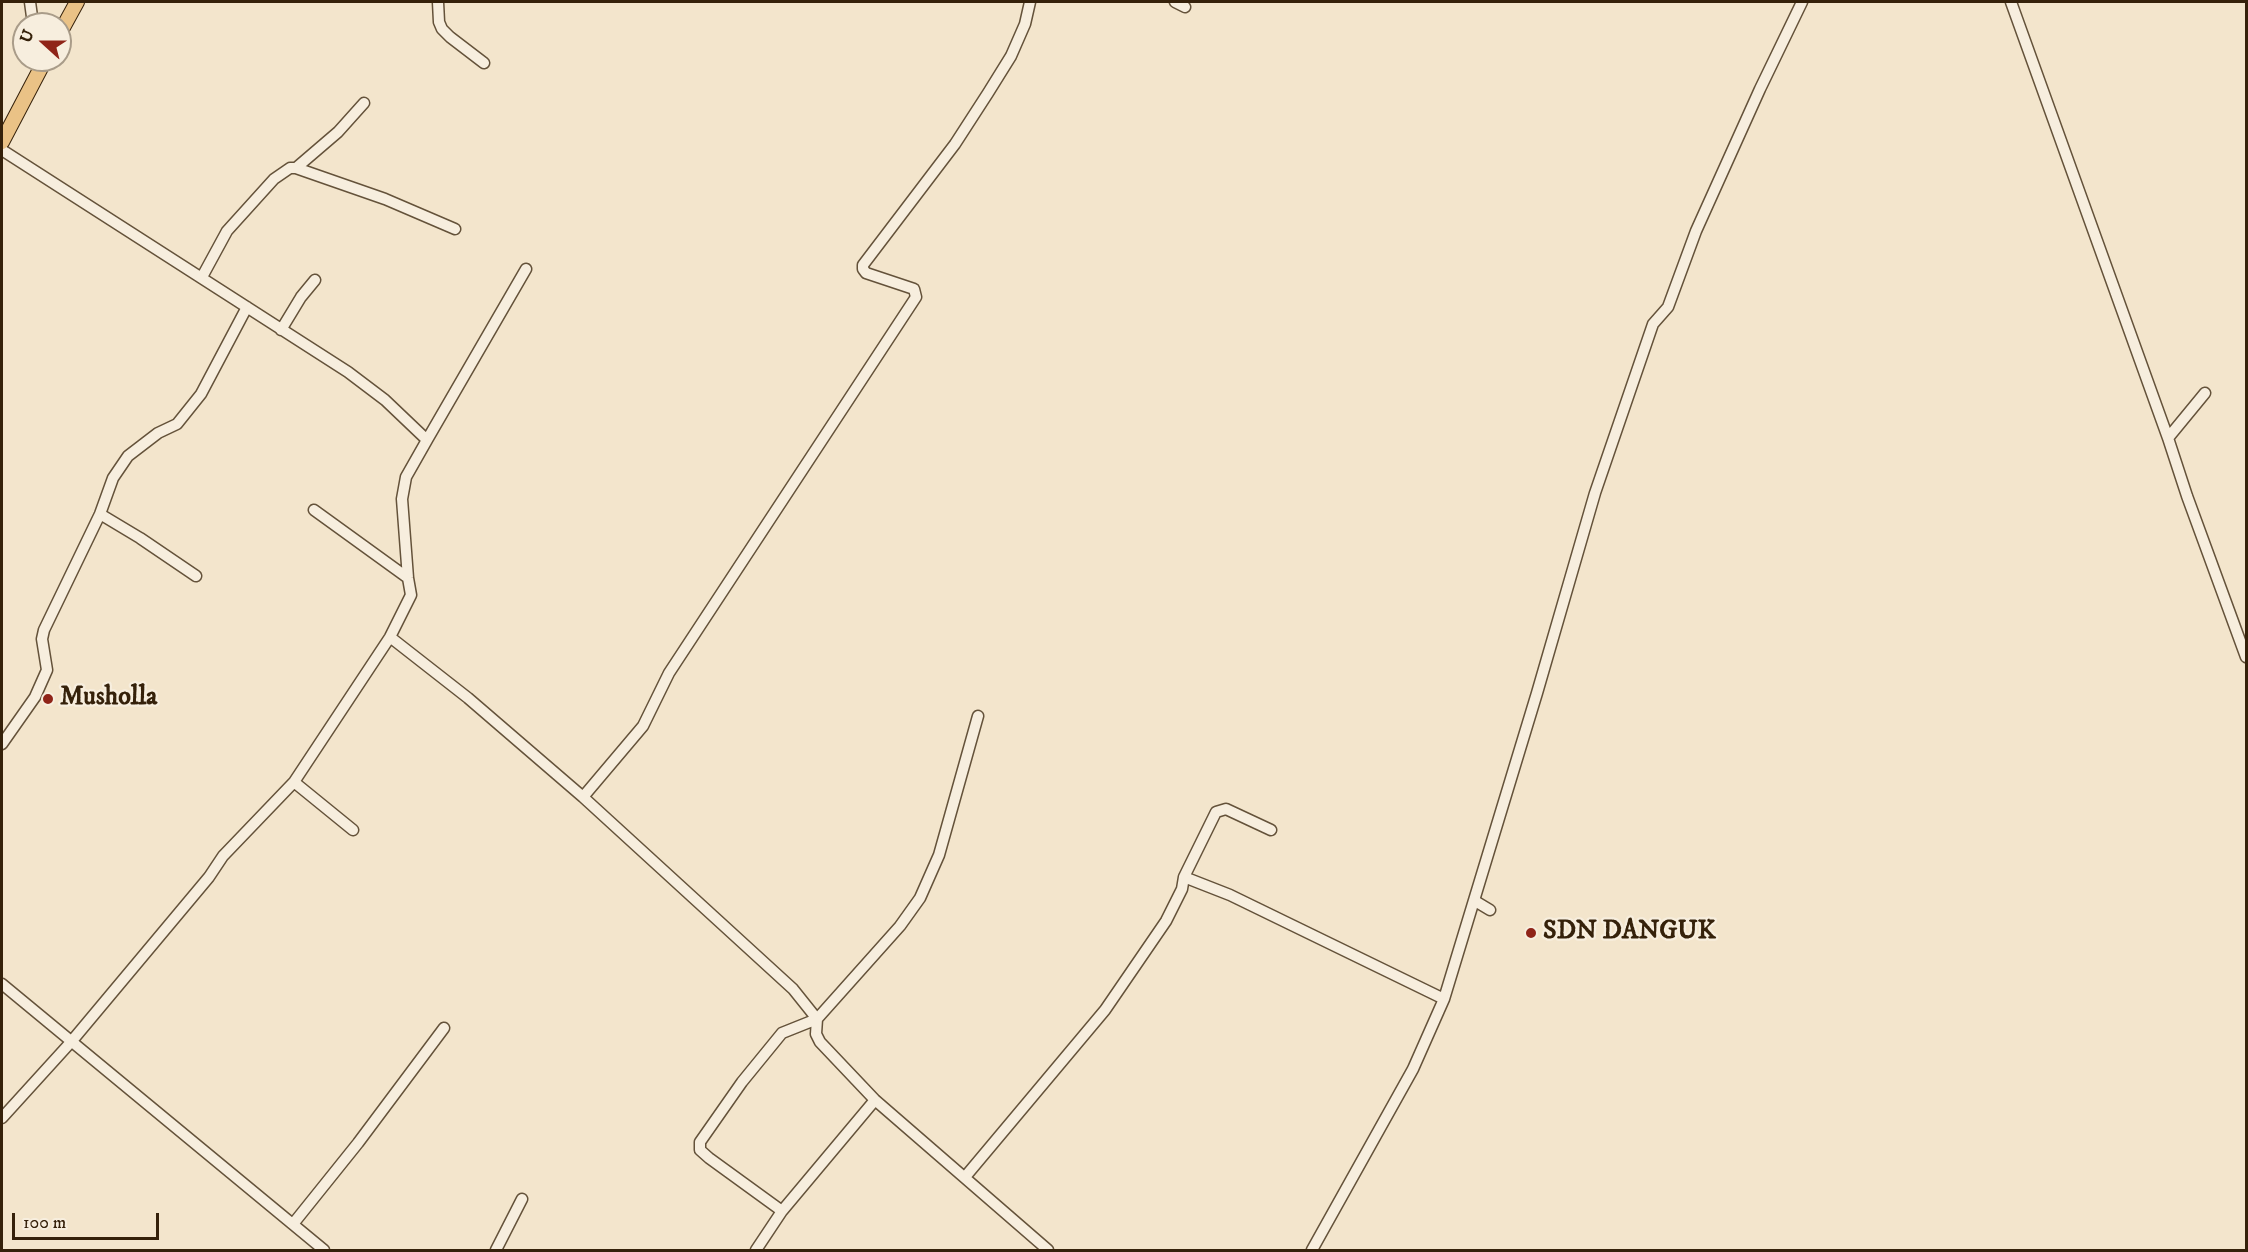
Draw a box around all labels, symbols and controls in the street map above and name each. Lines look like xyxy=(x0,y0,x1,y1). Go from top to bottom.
north arrow xyxy=(12,12,72,72)
text: U xyxy=(16,27,39,46)
place label: Musholla xyxy=(60,683,157,715)
marker: Musholla xyxy=(41,692,55,706)
place label: SDN DANGUK xyxy=(1543,917,1716,949)
marker: SDN DANGUK xyxy=(1524,926,1538,940)
scale bar xyxy=(15,1201,162,1239)
text: 100 m xyxy=(23,1212,66,1234)

